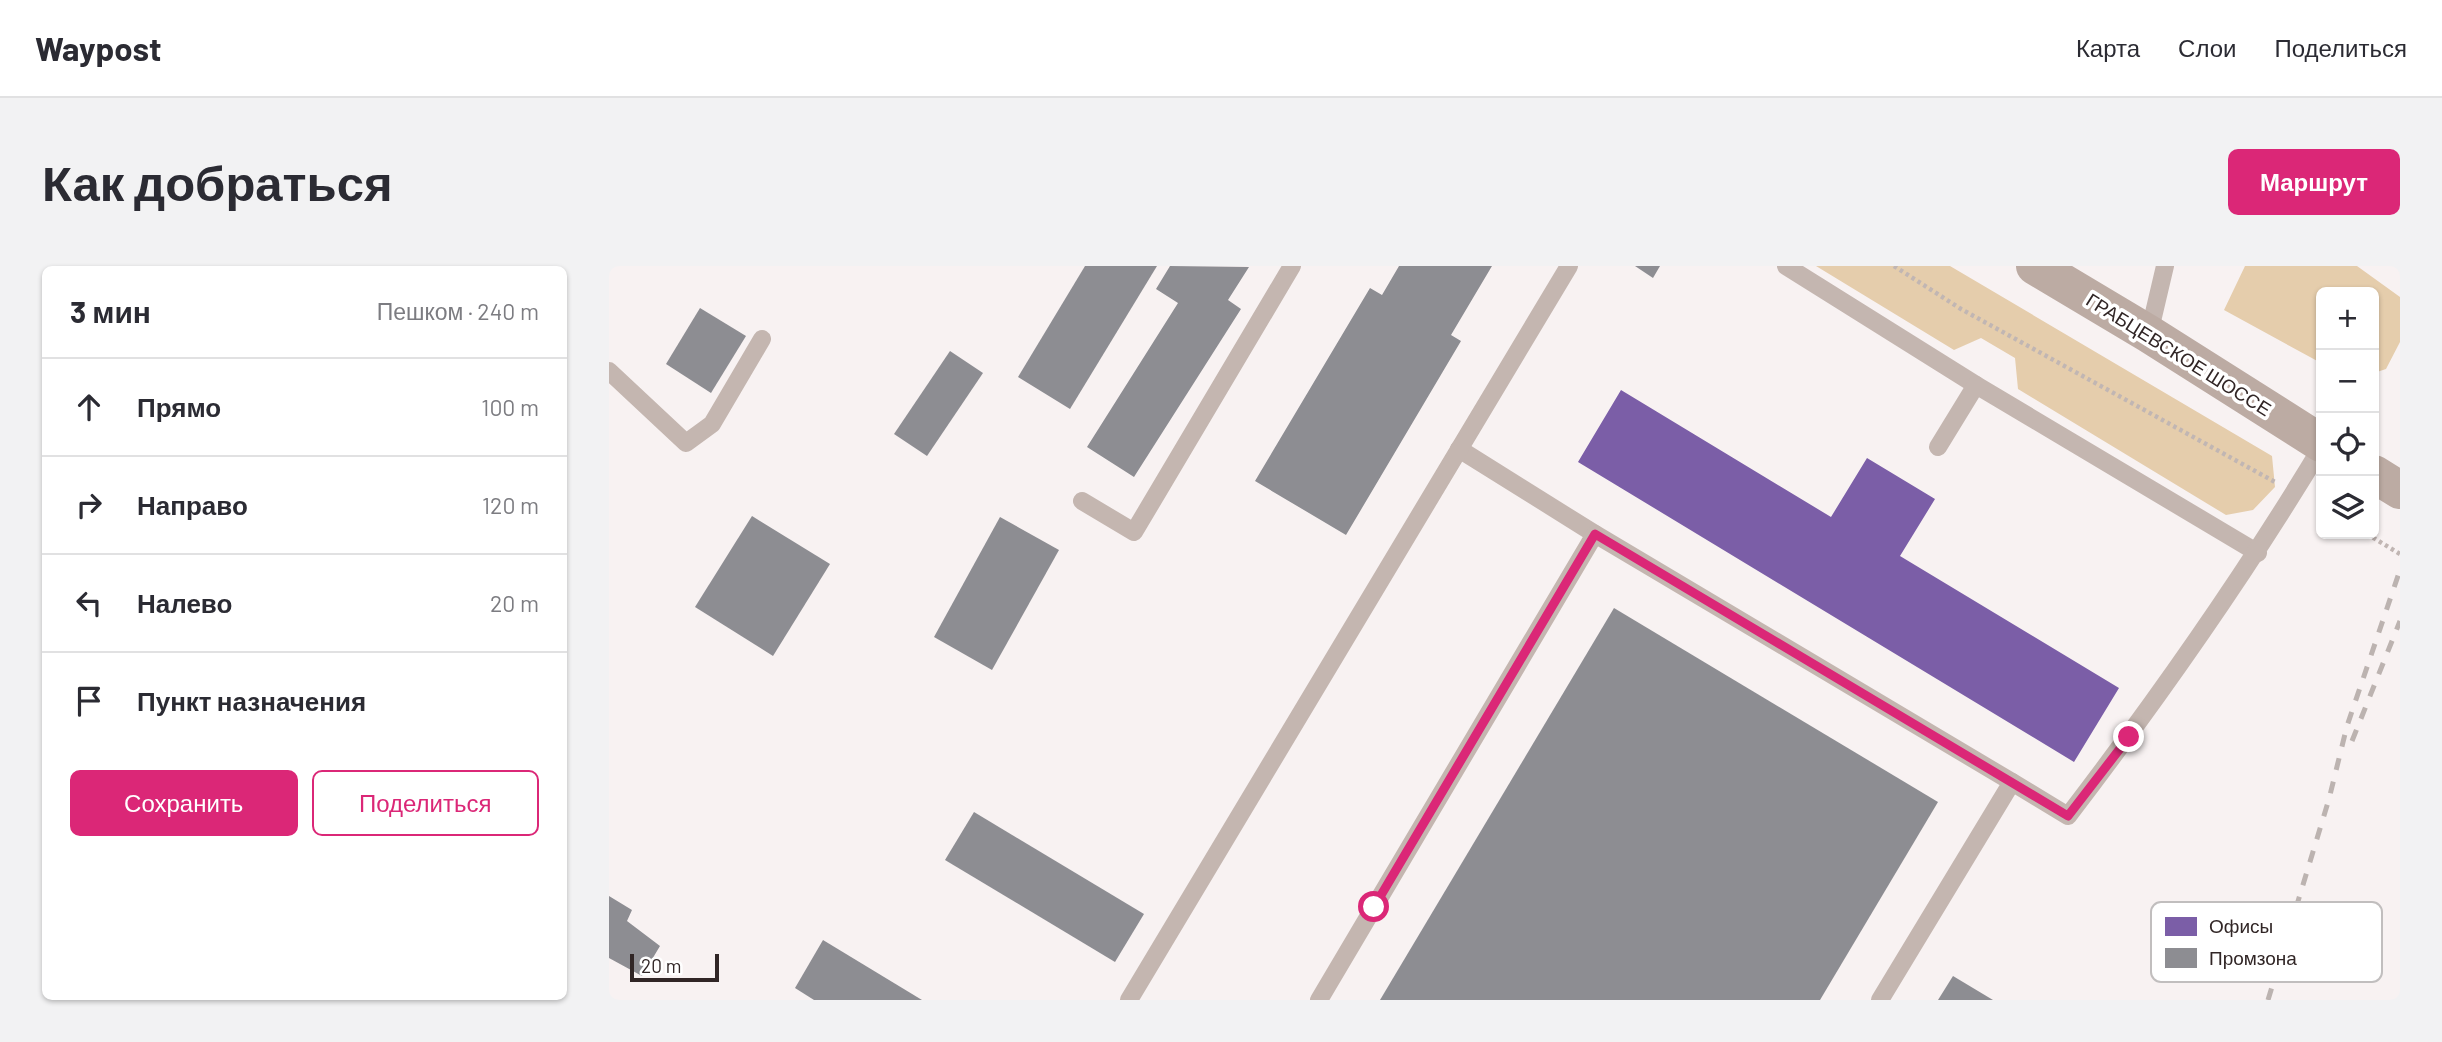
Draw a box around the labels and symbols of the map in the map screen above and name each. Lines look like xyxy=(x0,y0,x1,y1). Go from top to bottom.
street label: ГРАБЦЕВСКОЕ ШОССЕ xyxy=(2082,288,2276,420)
route end xyxy=(2113,721,2144,752)
route start xyxy=(1358,891,1389,922)
legend xyxy=(2151,902,2382,982)
text: Офисы xyxy=(2209,914,2273,937)
text: Промзона xyxy=(2209,946,2297,969)
scale bar xyxy=(630,951,719,983)

